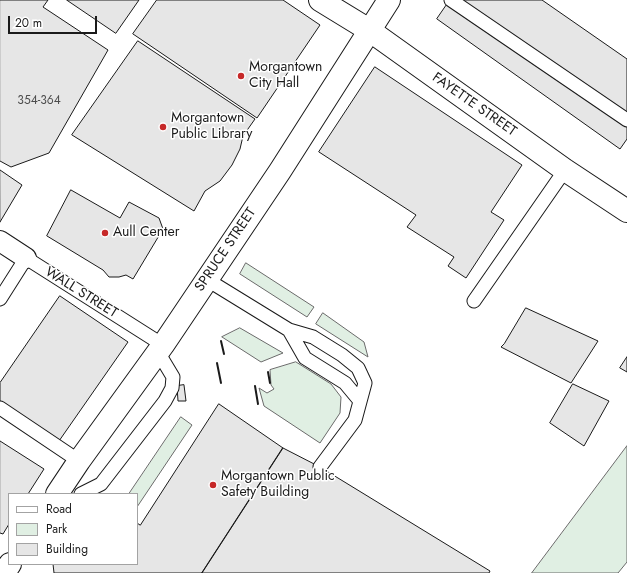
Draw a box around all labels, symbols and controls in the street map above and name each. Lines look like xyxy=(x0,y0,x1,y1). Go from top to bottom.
scale bar xyxy=(10,8,99,34)
text: 20 m xyxy=(15,14,42,32)
place label: Morgantown City Hall xyxy=(249,60,322,92)
street label: FAYETTE STREET xyxy=(429,70,519,140)
marker: Morgantown City Hall xyxy=(236,71,246,81)
house number: 354-364 xyxy=(17,94,61,108)
place label: Morgantown Public Library xyxy=(171,111,252,144)
marker: Morgantown Public Library xyxy=(158,122,168,132)
street label: SPRUCE STREET xyxy=(192,205,260,295)
place label: Aull Center xyxy=(113,225,179,241)
marker: Aull Center xyxy=(100,228,110,238)
street label: WALL STREET xyxy=(42,264,120,322)
place label: Morgantown Public Safety Building xyxy=(221,469,335,502)
marker: Morgantown Public Safety Building xyxy=(208,480,218,490)
legend xyxy=(8,493,138,565)
text: Road xyxy=(46,500,72,518)
text: Park xyxy=(46,520,67,538)
text: Building xyxy=(46,540,88,558)

